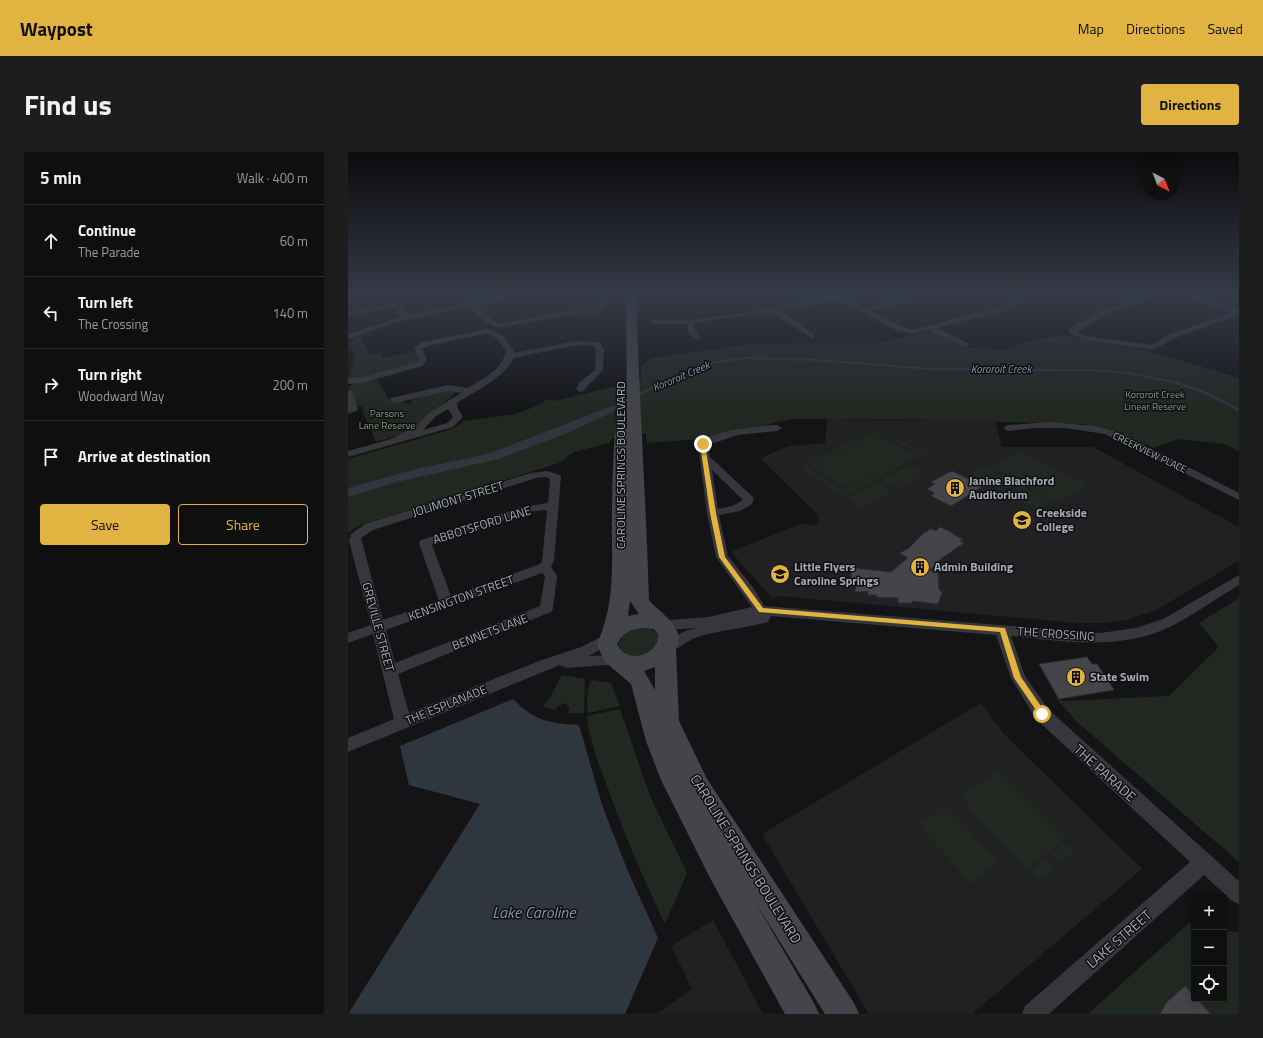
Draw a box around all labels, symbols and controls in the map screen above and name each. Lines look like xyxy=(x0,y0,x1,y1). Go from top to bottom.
text: Waypost xyxy=(20,14,93,43)
text: Map xyxy=(1078,18,1104,39)
text: Directions xyxy=(1126,18,1185,39)
text: Saved xyxy=(1207,18,1243,39)
text: Find us xyxy=(24,83,112,126)
button: Directions xyxy=(1141,84,1239,125)
north arrow xyxy=(1143,164,1179,200)
text: 5 min xyxy=(40,165,81,191)
text: Walk · 400 m xyxy=(237,168,308,188)
text: Continue xyxy=(78,219,136,242)
icon: ahead xyxy=(40,230,62,252)
text: 60 m xyxy=(280,231,308,251)
text: The Parade xyxy=(78,242,140,262)
text: Turn left xyxy=(78,291,133,314)
icon: left xyxy=(40,302,62,324)
text: 140 m xyxy=(272,303,308,323)
text: The Crossing xyxy=(78,314,148,334)
water label: Kororoit Creek xyxy=(650,356,713,395)
water label: Kororoit Creek xyxy=(971,361,1032,377)
text: Turn right xyxy=(78,363,142,386)
icon: right xyxy=(40,374,62,396)
text: 200 m xyxy=(272,375,308,395)
street label: CAROLINE SPRINGS BOULEVARD xyxy=(611,381,630,549)
text: Woodward Way xyxy=(78,386,164,406)
park label: Kororoit Creek Linear Reserve xyxy=(1124,387,1186,414)
park label: Parsons Lane Reserve xyxy=(359,406,415,433)
street label: CREEKVIEW PLACE xyxy=(1110,428,1190,477)
route end xyxy=(694,435,712,453)
text: Arrive at destination xyxy=(78,445,211,468)
icon: arrive xyxy=(40,446,62,468)
place label: Janine Blachford Auditorium xyxy=(969,471,1054,504)
street label: JOLIMONT STREET xyxy=(410,475,507,521)
building icon: Janine Blachford Auditorium xyxy=(944,477,966,499)
street label: ABBOTSFORD LANE xyxy=(430,500,534,549)
place label: Creekside College xyxy=(1036,503,1087,536)
button: Save xyxy=(40,504,170,545)
button: Share xyxy=(178,504,308,545)
school or university icon: Creekside College xyxy=(1011,509,1033,531)
building icon: Admin Building xyxy=(909,556,931,578)
place label: Little Flyers Caroline Springs xyxy=(794,557,879,590)
place label: Admin Building xyxy=(934,557,1014,576)
school or university icon: Little Flyers Caroline Springs xyxy=(769,563,791,585)
street label: KENSINGTON STREET xyxy=(405,569,517,625)
street label: GREVILLE STREET xyxy=(357,580,400,674)
street label: BENNETS LANE xyxy=(449,608,531,655)
street label: THE CROSSING xyxy=(1017,621,1095,646)
building icon: State Swim xyxy=(1065,666,1087,688)
place label: State Swim xyxy=(1090,667,1149,686)
street label: THE ESPLANADE xyxy=(402,679,490,730)
route start xyxy=(1033,705,1051,723)
street label: THE PARADE xyxy=(1070,739,1141,807)
street label: CAROLINE SPRINGS BOULEVARD xyxy=(686,770,807,947)
map controls xyxy=(1191,894,1227,1002)
button: + xyxy=(1191,894,1227,930)
water label: Lake Caroline xyxy=(492,900,577,924)
street label: LAKE STREET xyxy=(1081,904,1156,973)
button: − xyxy=(1191,930,1227,966)
button: locate xyxy=(1191,966,1227,1002)

